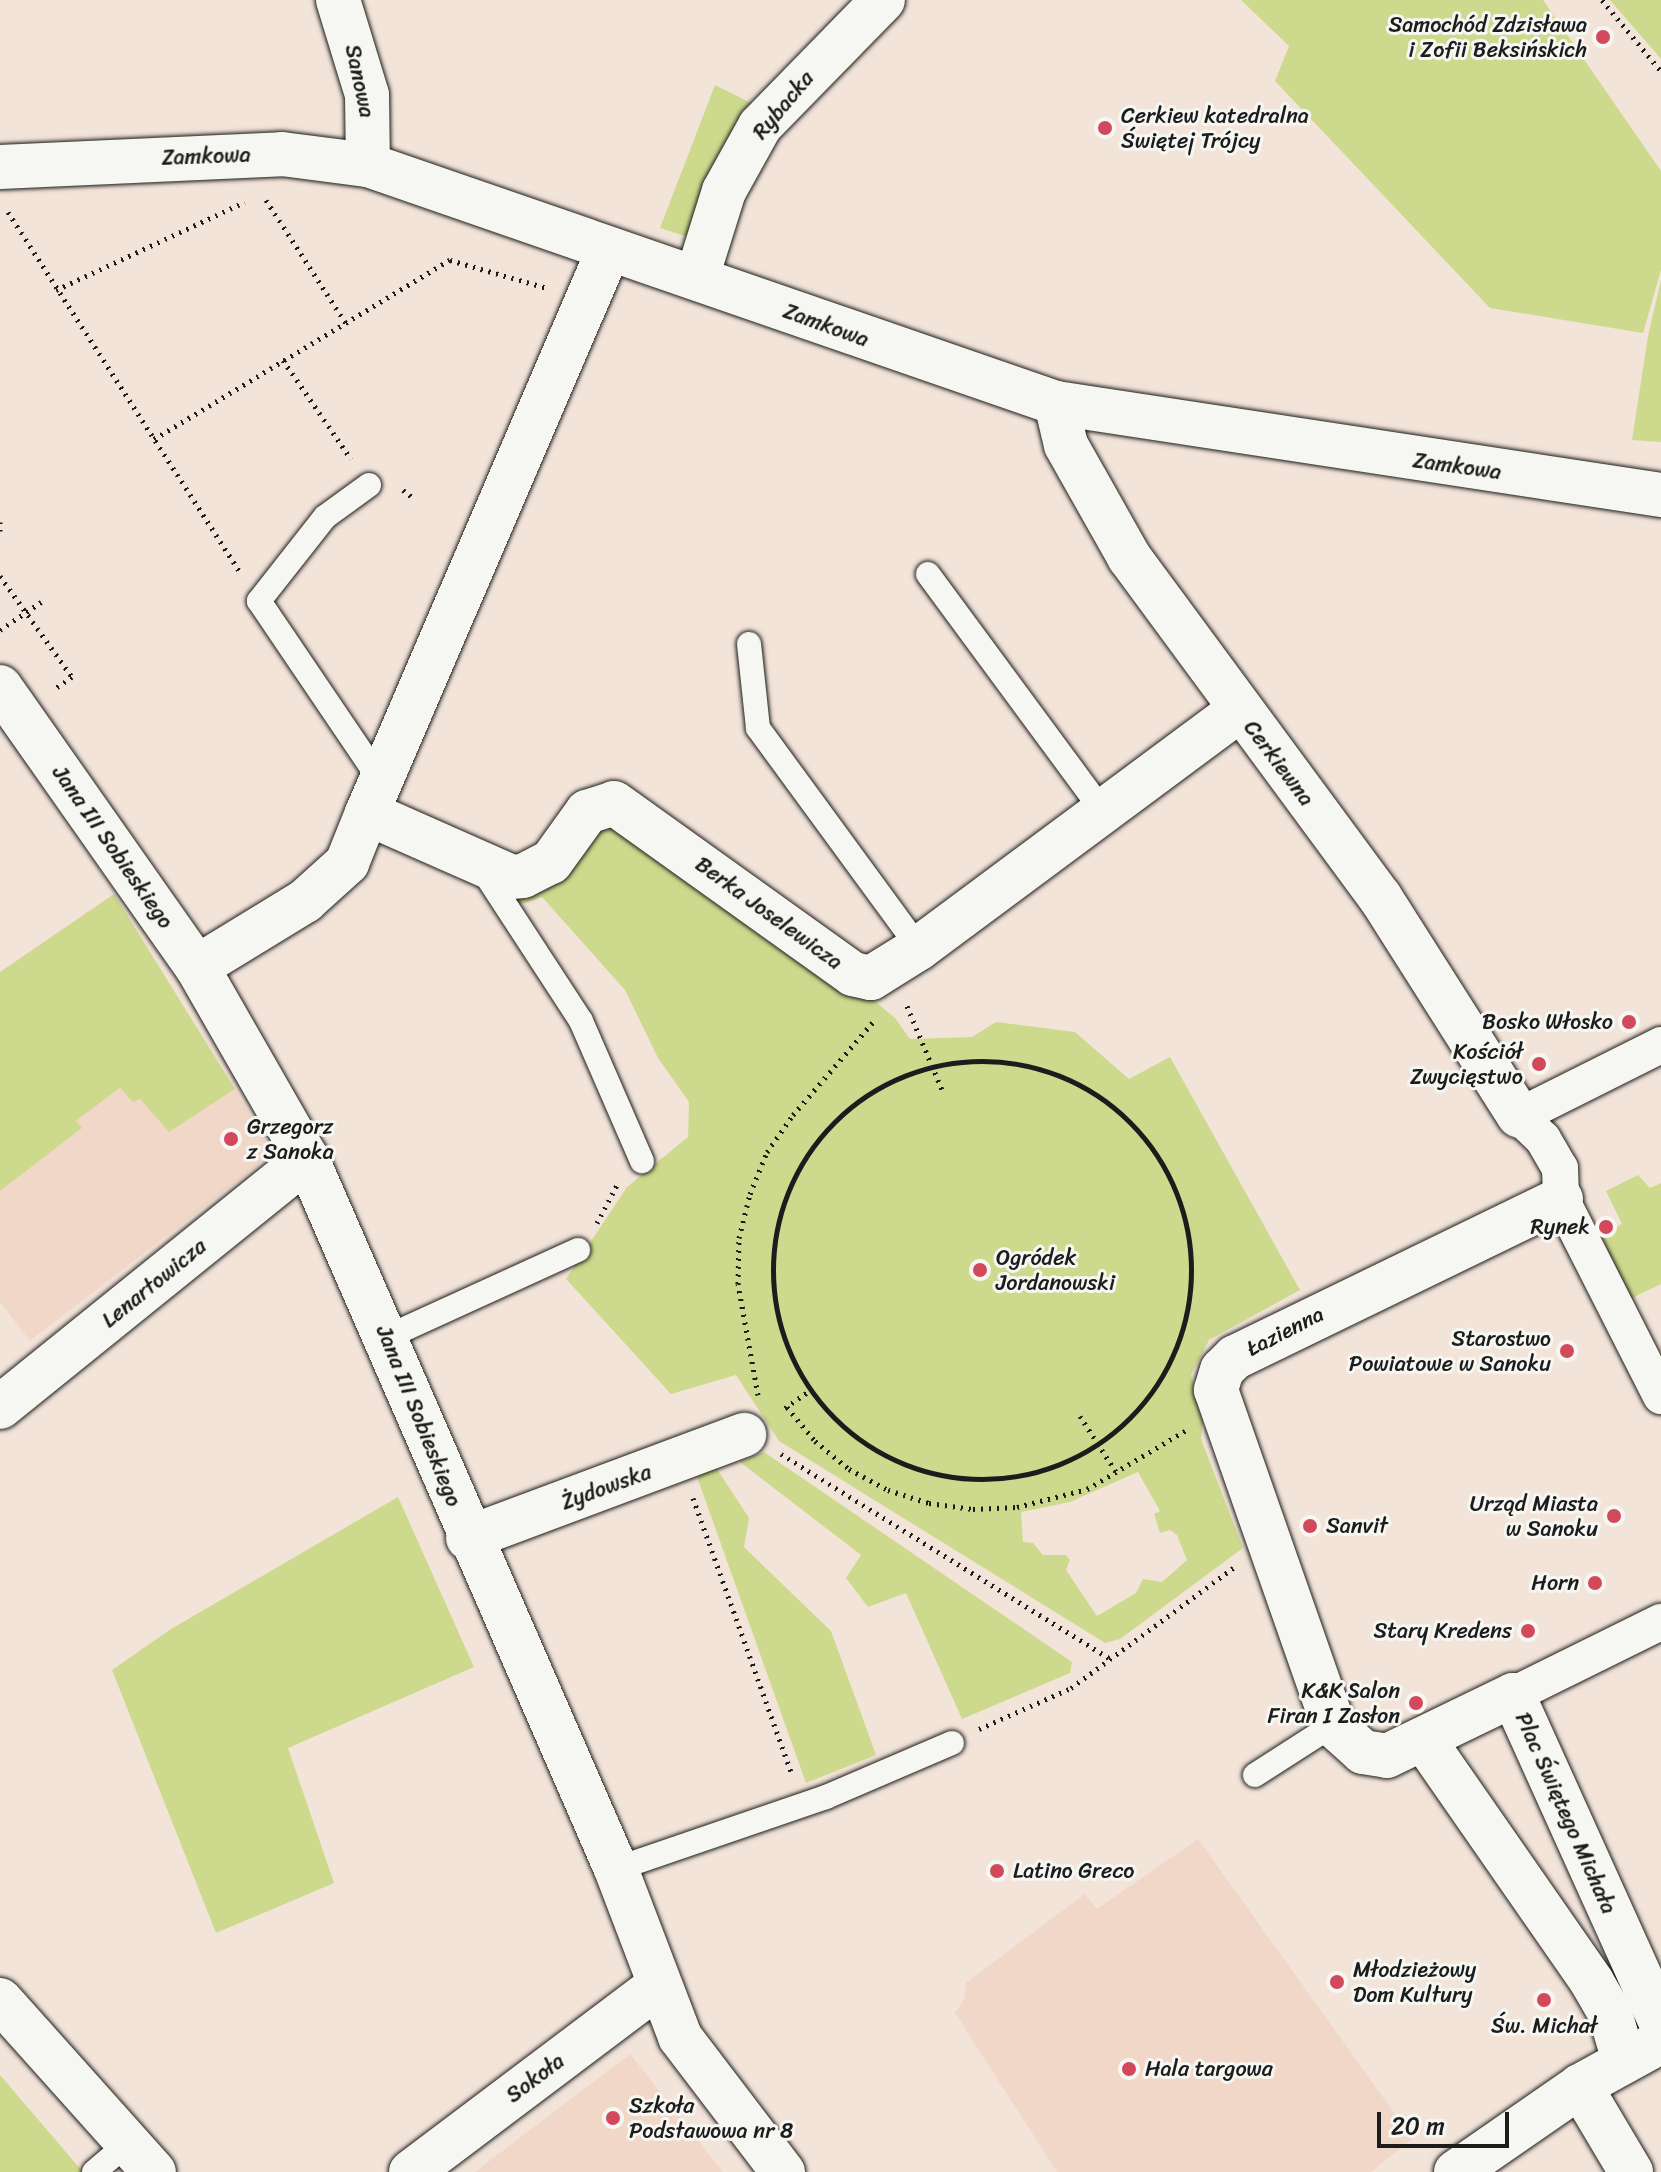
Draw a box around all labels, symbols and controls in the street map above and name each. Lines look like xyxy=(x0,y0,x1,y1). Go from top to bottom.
place label: Samochód Zdzisława i Zofii Beksińskich xyxy=(1389,11,1587,62)
marker: Samochód Zdzisława i Zofii Beksińskich xyxy=(1594,28,1612,46)
street label: Sanowa xyxy=(339,42,381,120)
street label: Rybacka xyxy=(747,65,819,145)
place label: Cerkiew katedralna Świętej Trójcy xyxy=(1121,102,1309,154)
marker: Cerkiew katedralna Świętej Trójcy xyxy=(1096,119,1114,137)
street label: Zamkowa xyxy=(161,141,251,171)
street label: Zamkowa xyxy=(780,297,872,353)
street label: Zamkowa xyxy=(1411,447,1503,485)
street label: Cerkiewna xyxy=(1238,715,1320,811)
street label: Jana III Sobieskiego xyxy=(47,760,179,934)
street label: Berka Joselewicza xyxy=(690,851,848,975)
place label: Bosko Włosko xyxy=(1481,1009,1613,1035)
marker: Bosko Włosko xyxy=(1620,1013,1638,1031)
place label: Kościół Zwycięstwo xyxy=(1410,1038,1523,1090)
marker: Kościół Zwycięstwo xyxy=(1530,1055,1548,1073)
place label: Grzegorz z Sanoka xyxy=(247,1113,334,1164)
marker: Grzegorz z Sanoka xyxy=(222,1130,240,1148)
place label: Rynek xyxy=(1530,1214,1590,1240)
marker: Rynek xyxy=(1597,1218,1615,1236)
street label: Lenartowicza xyxy=(96,1233,212,1333)
place label: Ogródek Jordanowski xyxy=(996,1244,1115,1296)
marker: Ogródek Jordanowski xyxy=(971,1261,989,1279)
street label: Łazienna xyxy=(1242,1300,1328,1362)
street label: Jana III Sobieskiego xyxy=(371,1322,467,1510)
place label: Starostwo Powiatowe w Sanoku xyxy=(1349,1325,1551,1376)
marker: Starostwo Powiatowe w Sanoku xyxy=(1558,1342,1576,1360)
street label: Żydowska xyxy=(557,1458,655,1516)
place label: Urząd Miasta w Sanoku xyxy=(1470,1490,1598,1542)
marker: Urząd Miasta w Sanoku xyxy=(1605,1507,1623,1525)
place label: Sanvit xyxy=(1326,1513,1388,1539)
marker: Sanvit xyxy=(1301,1517,1319,1535)
place label: Horn xyxy=(1531,1570,1579,1596)
marker: Horn xyxy=(1586,1574,1604,1592)
place label: Stary Kredens xyxy=(1373,1618,1512,1644)
marker: Stary Kredens xyxy=(1519,1622,1537,1640)
place label: K&K Salon Firan I Zasłon xyxy=(1267,1677,1400,1728)
marker: K&K Salon Firan I Zasłon xyxy=(1407,1694,1425,1712)
street label: Plac Świętego Michała xyxy=(1510,1708,1622,1918)
place label: Latino Greco xyxy=(1013,1858,1135,1884)
marker: Latino Greco xyxy=(988,1862,1006,1880)
place label: Młodzieżowy Dom Kultury xyxy=(1353,1956,1476,2008)
marker: Młodzieżowy Dom Kultury xyxy=(1328,1973,1346,1991)
marker: Św. Michał xyxy=(1535,1991,1553,2009)
place label: Św. Michał xyxy=(1491,2013,1597,2039)
street label: Sokoła xyxy=(501,2048,569,2108)
place label: Hala targowa xyxy=(1145,2056,1273,2082)
marker: Hala targowa xyxy=(1120,2060,1138,2078)
place label: Szkoła Podstawowa nr 8 xyxy=(629,2092,793,2144)
scale bar xyxy=(1381,2096,1513,2146)
text: 20 m xyxy=(1391,2105,1445,2147)
marker: Szkoła Podstawowa nr 8 xyxy=(604,2109,622,2127)

